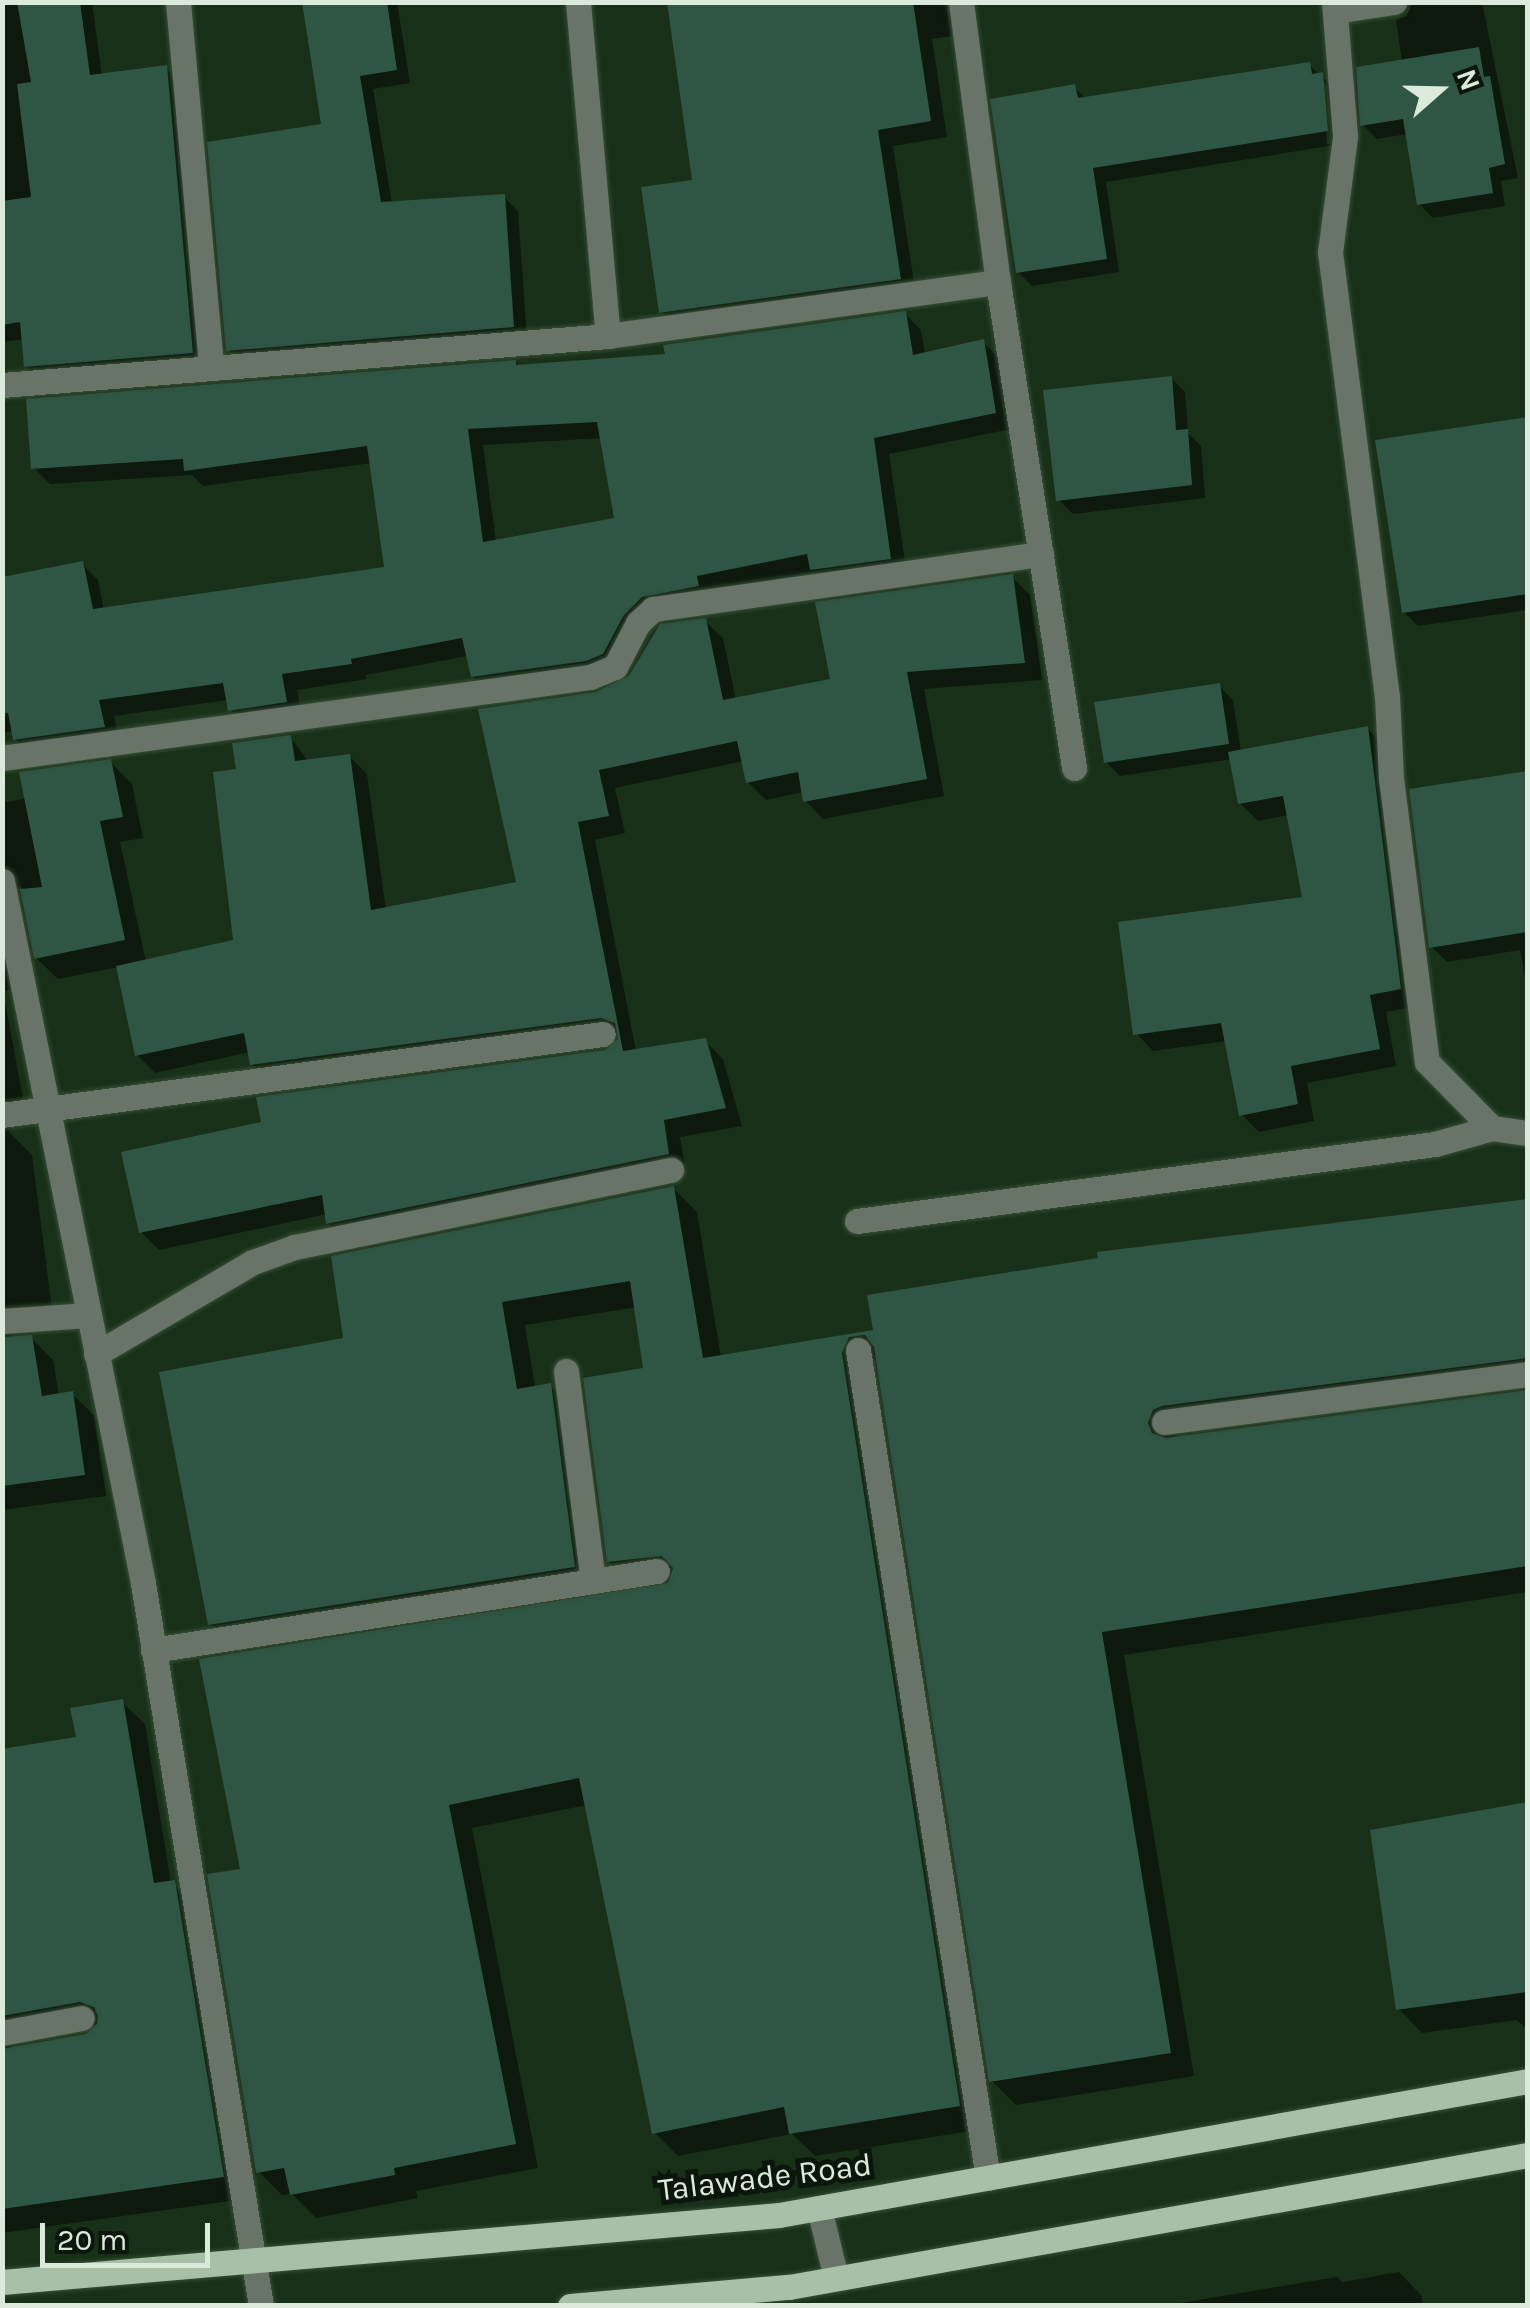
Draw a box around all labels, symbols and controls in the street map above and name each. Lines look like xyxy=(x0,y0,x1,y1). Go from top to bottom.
north arrow xyxy=(1390,40,1490,140)
text: N xyxy=(1450,64,1488,95)
street label: Talawade Road xyxy=(656,2146,874,2210)
scale bar xyxy=(45,2203,215,2265)
text: 20 m xyxy=(57,2222,127,2258)

